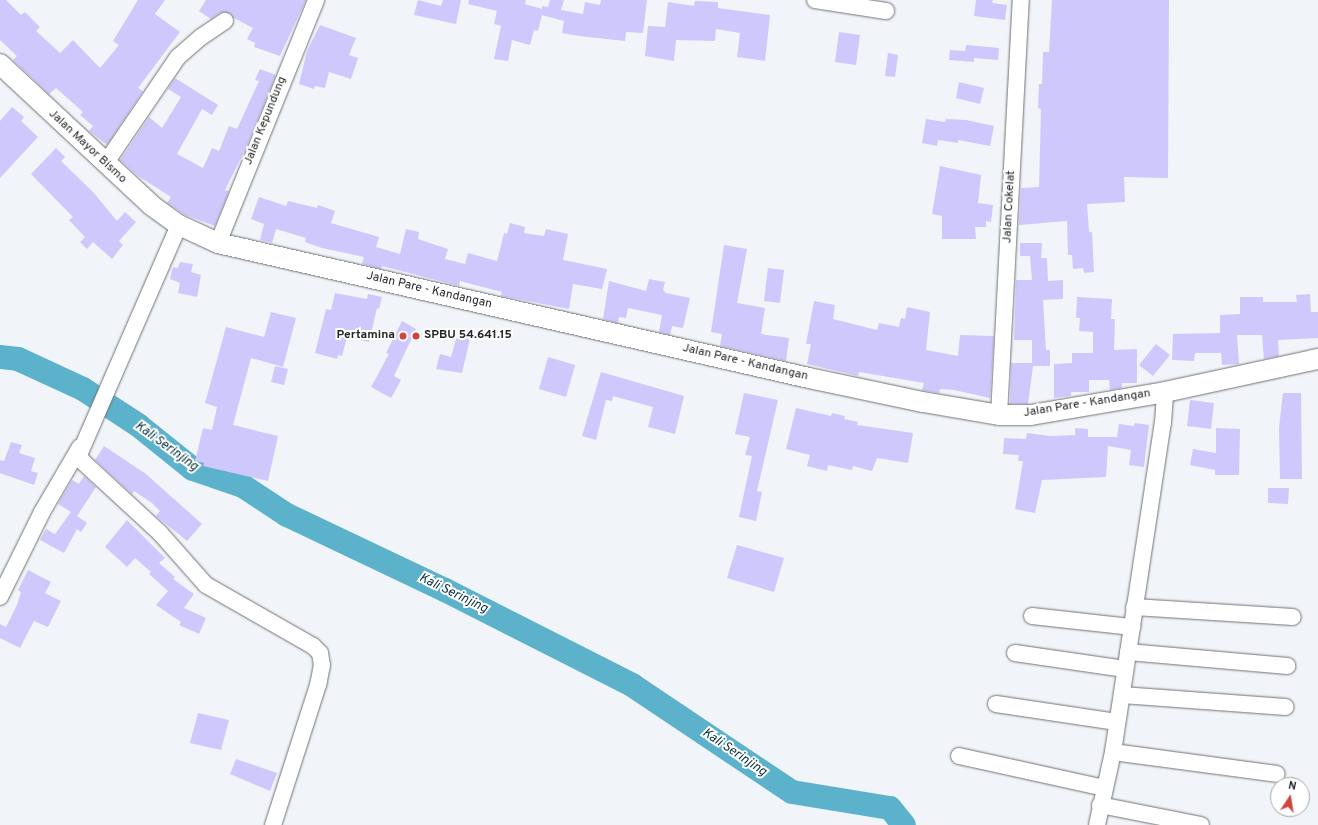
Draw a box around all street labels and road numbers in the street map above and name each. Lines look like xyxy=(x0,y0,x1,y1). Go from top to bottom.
street label: Jalan Kepundung xyxy=(242,75,290,167)
street label: Jalan Mayor Bismo xyxy=(45,107,129,187)
street label: Jalan Cokelat xyxy=(1001,170,1019,244)
street label: Jalan Pare - Kandangan xyxy=(365,270,493,312)
street label: Jalan Pare - Kandangan xyxy=(681,342,809,384)
street label: Jalan Pare - Kandangan xyxy=(1022,387,1152,421)

